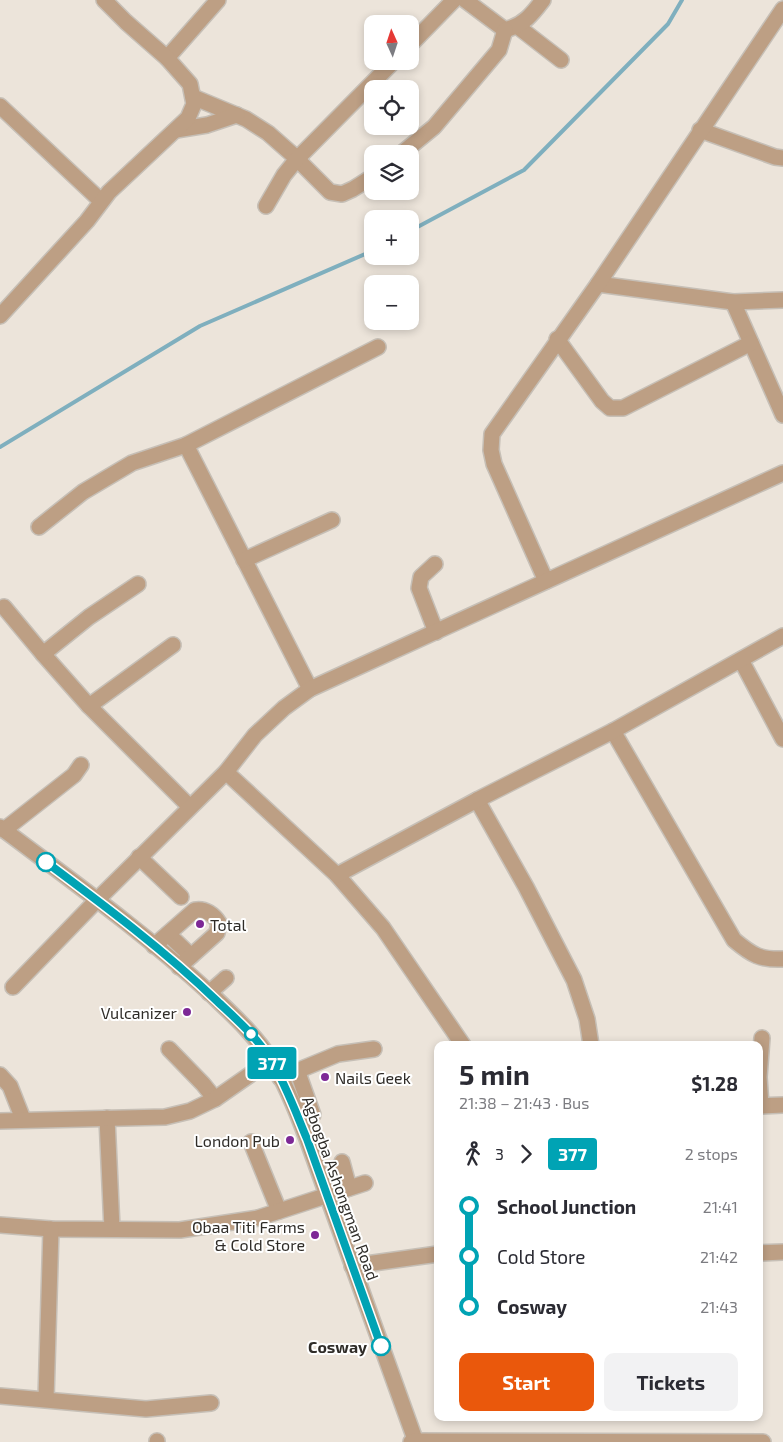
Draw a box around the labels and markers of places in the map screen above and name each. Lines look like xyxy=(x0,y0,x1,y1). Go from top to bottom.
unlabelled marker xyxy=(36,852,56,872)
place label: Total xyxy=(210,915,246,934)
marker: Total xyxy=(194,918,206,930)
place label: Vulcanizer xyxy=(101,1003,178,1022)
marker: Vulcanizer xyxy=(181,1006,193,1018)
unlabelled marker xyxy=(244,1027,258,1041)
place label: Nails Geek xyxy=(335,1068,411,1087)
marker: Nails Geek xyxy=(319,1071,331,1083)
place label: London Pub xyxy=(195,1131,280,1150)
marker: London Pub xyxy=(284,1134,296,1146)
place label: Obaa Titi Farms & Cold Store xyxy=(192,1217,305,1254)
marker: Obaa Titi Farms & Cold Store xyxy=(309,1229,321,1241)
marker: Cosway xyxy=(371,1336,391,1356)
place label: Cosway xyxy=(308,1337,367,1357)

